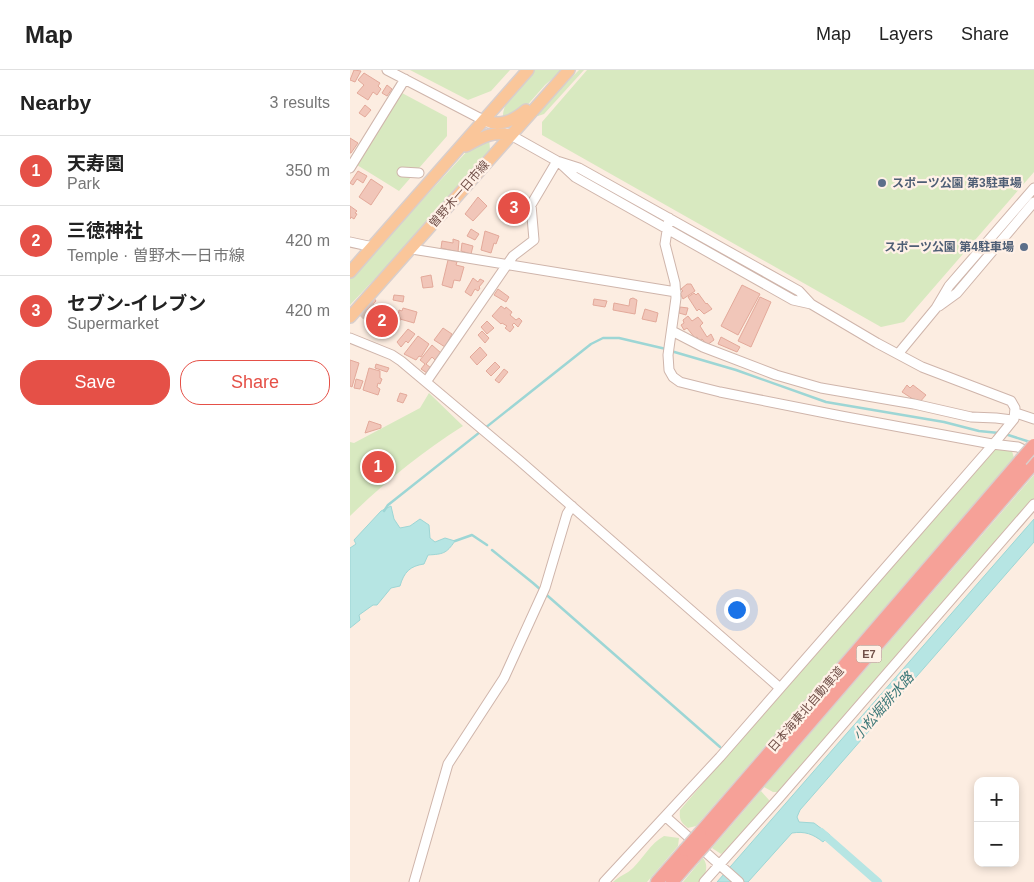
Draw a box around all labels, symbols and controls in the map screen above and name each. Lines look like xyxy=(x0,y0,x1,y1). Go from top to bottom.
text: Map xyxy=(25,21,73,48)
text: Map xyxy=(816,24,851,44)
text: Layers xyxy=(879,24,933,44)
text: Share xyxy=(961,24,1009,44)
text: Nearby xyxy=(20,91,91,114)
text: 3 results xyxy=(270,94,330,111)
text: 天寿園 xyxy=(67,153,124,174)
street label: 曽野木一日市線 xyxy=(426,158,492,230)
text: 1 xyxy=(32,162,40,179)
text: 350 m xyxy=(286,162,330,179)
text: Park xyxy=(67,175,100,192)
place label: スポーツ公園 第3駐車場 xyxy=(892,176,1022,190)
marker: スポーツ公園 第3駐車場 xyxy=(876,177,888,189)
pin: 3 xyxy=(498,189,530,227)
text: 三徳神社 xyxy=(67,220,143,241)
text: 2 xyxy=(32,232,40,249)
text: 420 m xyxy=(286,232,330,249)
place label: スポーツ公園 第4駐車場 xyxy=(884,240,1014,254)
marker: スポーツ公園 第4駐車場 xyxy=(1018,241,1030,253)
text: Temple · 曽野木一日市線 xyxy=(67,247,245,264)
text: セブン-イレブン xyxy=(67,293,206,314)
text: 3 xyxy=(32,302,40,319)
text: 420 m xyxy=(286,302,330,319)
pin: 2 xyxy=(366,302,398,340)
text: Supermarket xyxy=(67,315,159,332)
button: Save xyxy=(20,360,170,405)
button: Share xyxy=(180,360,330,405)
pin: 1 xyxy=(362,448,394,486)
your location xyxy=(724,597,750,623)
road number: E7 xyxy=(856,646,882,662)
street label: 日本海東北自動車道 xyxy=(765,664,847,754)
water label: 小松堀排水路 xyxy=(849,668,917,743)
map controls xyxy=(974,777,1019,867)
button: + xyxy=(974,777,1019,822)
button: − xyxy=(974,822,1019,867)

